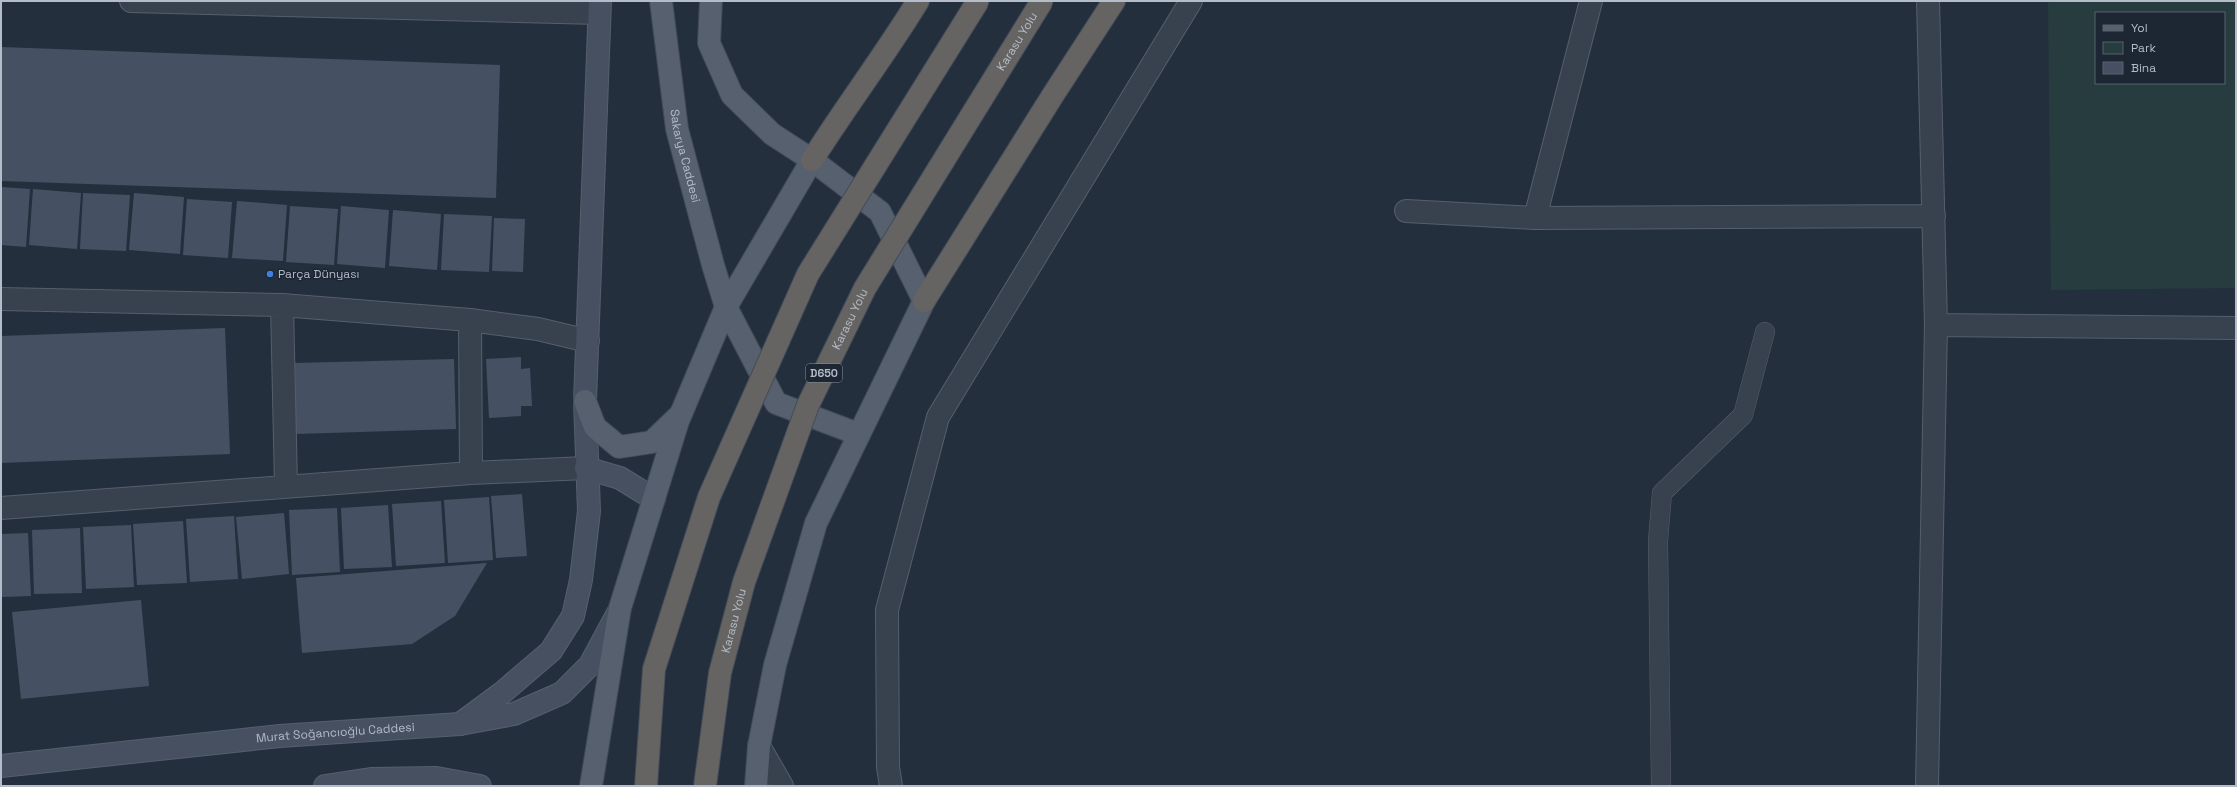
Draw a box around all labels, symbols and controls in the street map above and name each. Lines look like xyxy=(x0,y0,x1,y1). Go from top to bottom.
street label: Karasu Yolu xyxy=(993,9,1041,74)
legend xyxy=(2095,12,2225,84)
text: Yol xyxy=(2131,20,2148,36)
text: Park xyxy=(2131,40,2156,56)
text: Bina xyxy=(2131,60,2156,76)
street label: Sakarya Caddesi xyxy=(667,108,704,204)
place label: Parça Dünyası xyxy=(278,266,359,282)
marker: Parça Dünyası xyxy=(265,269,275,279)
street label: Karasu Yolu xyxy=(828,286,872,352)
road number: D650 xyxy=(806,364,842,382)
street label: Karasu Yolu xyxy=(718,587,750,655)
street label: Murat Soğancıoğlu Caddesi xyxy=(255,719,415,747)

